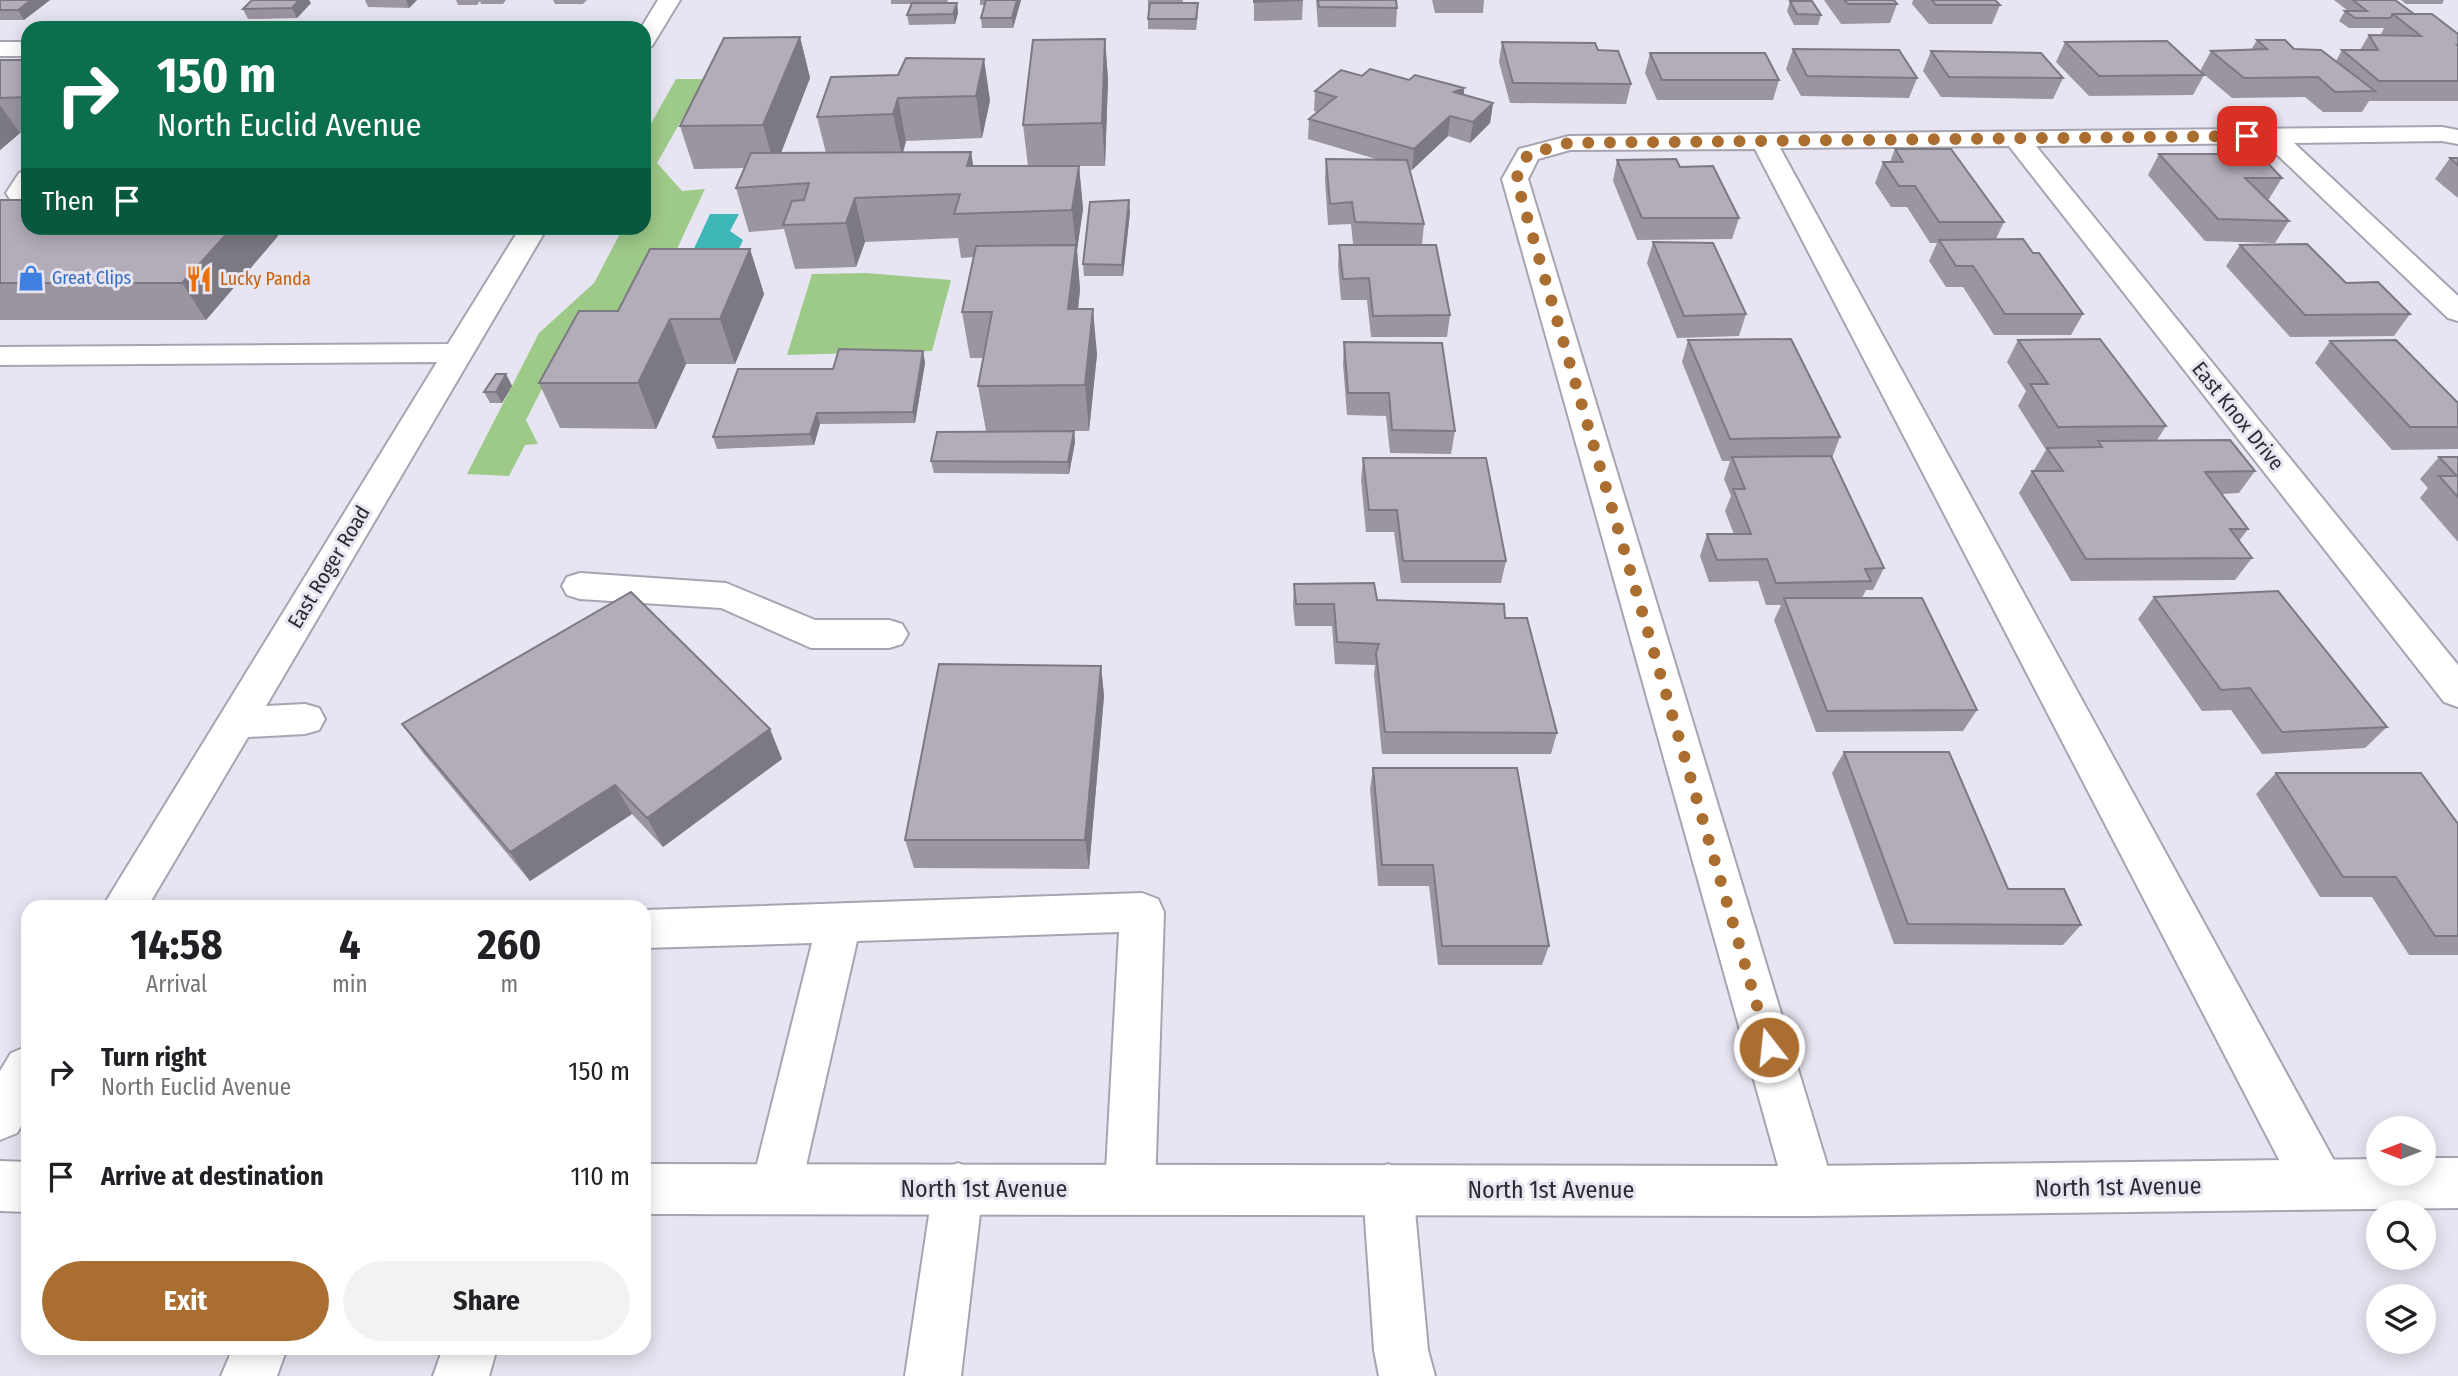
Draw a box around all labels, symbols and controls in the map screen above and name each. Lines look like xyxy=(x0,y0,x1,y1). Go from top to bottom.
text: 150 m xyxy=(157,46,276,105)
icon: right xyxy=(42,49,133,140)
text: North Euclid Avenue xyxy=(157,106,422,144)
pin xyxy=(2217,106,2277,166)
icon: arrive xyxy=(2228,117,2266,155)
icon: arrive xyxy=(108,182,146,220)
text: Then xyxy=(42,186,94,217)
shop icon: Great Clips xyxy=(16,263,46,293)
restaurant icon: Lucky Panda xyxy=(184,264,214,294)
place label: Great Clips xyxy=(52,267,132,289)
place label: Lucky Panda xyxy=(220,268,311,290)
street label: East Knox Drive xyxy=(2186,356,2290,476)
street label: East Roger Road xyxy=(282,501,376,633)
text: 14:58 xyxy=(130,920,223,970)
text: 4 xyxy=(339,920,361,970)
text: 260 xyxy=(477,920,541,970)
text: Arrival xyxy=(146,970,207,998)
text: min xyxy=(332,970,368,998)
text: m xyxy=(500,970,518,998)
position arrow xyxy=(1732,1010,1806,1084)
text: Turn right xyxy=(101,1042,207,1073)
icon: right xyxy=(42,1053,80,1091)
text: 150 m xyxy=(568,1056,630,1087)
text: North Euclid Avenue xyxy=(101,1073,291,1101)
north arrow xyxy=(2366,1116,2436,1186)
map controls xyxy=(2366,1116,2436,1354)
icon: arrive xyxy=(42,1158,80,1196)
text: Arrive at destination xyxy=(101,1161,324,1192)
text: 110 m xyxy=(570,1161,630,1192)
street label: North 1st Avenue xyxy=(2034,1172,2202,1202)
street label: North 1st Avenue xyxy=(901,1175,1067,1203)
street label: North 1st Avenue xyxy=(1468,1176,1634,1204)
button: search xyxy=(2366,1200,2436,1270)
button: Exit xyxy=(42,1261,329,1341)
button: Share xyxy=(343,1261,630,1341)
button: layers xyxy=(2366,1284,2436,1354)

